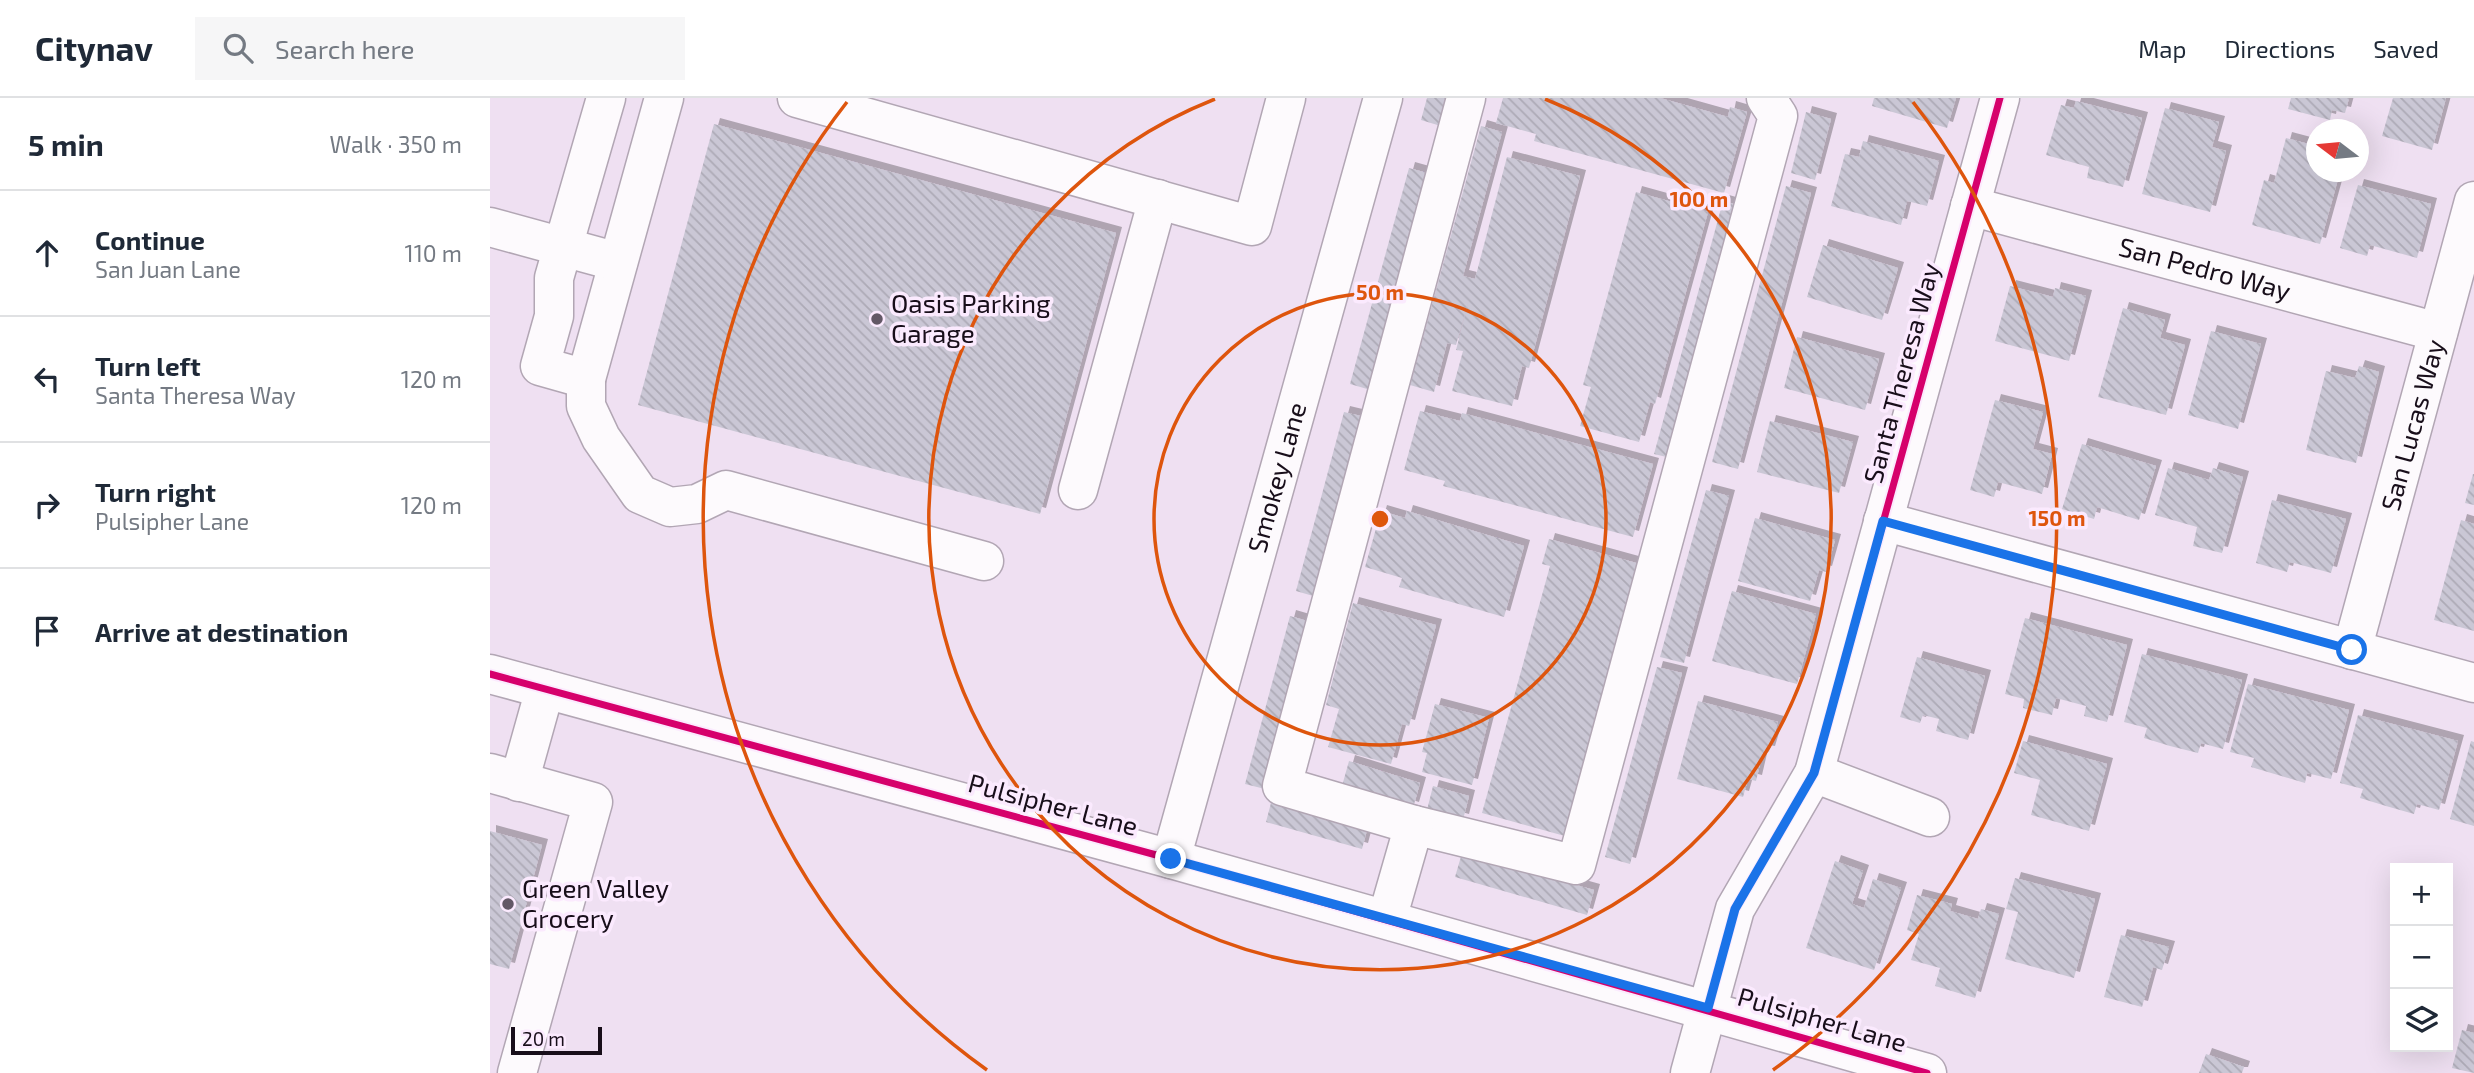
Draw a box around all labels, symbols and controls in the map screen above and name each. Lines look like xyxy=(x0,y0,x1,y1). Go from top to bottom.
search box xyxy=(195,17,685,80)
text: Citynav xyxy=(35,28,153,68)
icon: search xyxy=(219,29,257,67)
text: Search here xyxy=(275,33,415,64)
text: Map xyxy=(2138,34,2186,63)
text: Directions xyxy=(2224,34,2335,63)
text: Saved xyxy=(2373,34,2439,63)
north arrow xyxy=(2306,119,2369,182)
text: 5 min xyxy=(28,126,104,162)
text: Walk · 350 m xyxy=(330,130,462,158)
text: 100 m xyxy=(1670,186,1728,211)
text: Continue xyxy=(95,224,205,255)
street label: San Pedro Way xyxy=(2116,230,2295,306)
icon: ahead xyxy=(28,234,66,272)
text: 110 m xyxy=(405,239,462,267)
text: San Juan Lane xyxy=(95,255,241,283)
street label: Santa Theresa Way xyxy=(1856,259,1945,486)
text: 50 m xyxy=(1356,279,1404,304)
place label: Oasis Parking Garage xyxy=(891,287,1051,348)
marker: Oasis Parking Garage xyxy=(869,311,885,327)
street label: San Lucas Way xyxy=(2374,336,2450,514)
text: Turn left xyxy=(95,350,201,381)
icon: left xyxy=(28,360,66,398)
text: 120 m xyxy=(401,365,462,393)
text: Santa Theresa Way xyxy=(95,381,296,409)
street label: Smokey Lane xyxy=(1240,398,1312,556)
text: Turn right xyxy=(95,476,216,507)
icon: right xyxy=(28,486,66,524)
text: 120 m xyxy=(401,491,462,519)
text: 150 m xyxy=(2029,505,2085,530)
text: Pulsipher Lane xyxy=(95,507,249,535)
centre of rings xyxy=(1368,507,1392,531)
icon: arrive xyxy=(28,612,66,650)
text: Arrive at destination xyxy=(95,616,348,647)
route start xyxy=(2336,634,2367,665)
street label: Pulsipher Lane xyxy=(965,766,1141,841)
route end xyxy=(1155,843,1186,874)
map controls xyxy=(2390,863,2453,1052)
button: + xyxy=(2390,863,2453,926)
place label: Green Valley Grocery xyxy=(522,872,669,933)
marker: Green Valley Grocery xyxy=(500,896,516,912)
button: − xyxy=(2390,926,2453,989)
street label: Pulsipher Lane xyxy=(1734,980,1910,1057)
button: layers xyxy=(2390,989,2453,1052)
scale bar xyxy=(511,1024,602,1056)
text: 20 m xyxy=(522,1027,565,1050)

